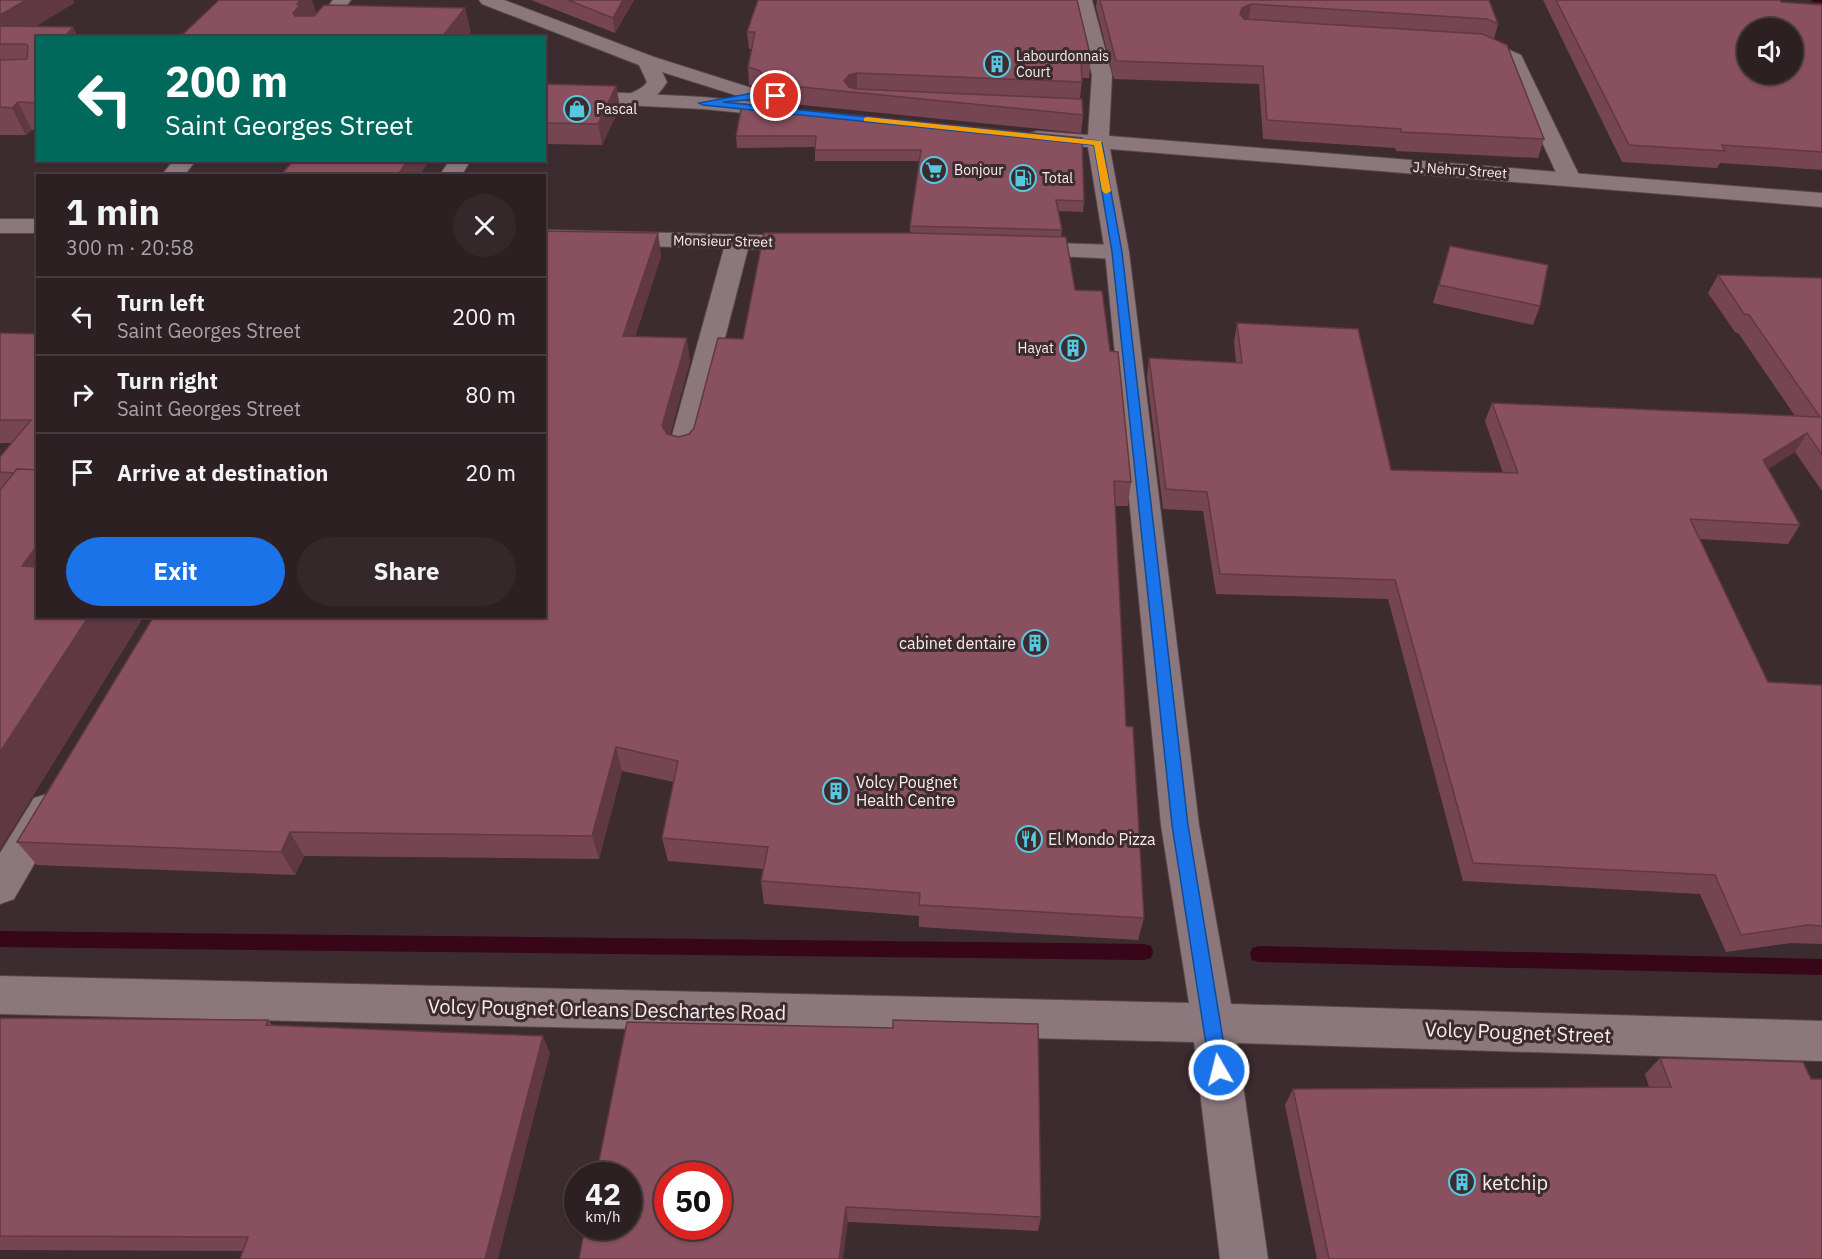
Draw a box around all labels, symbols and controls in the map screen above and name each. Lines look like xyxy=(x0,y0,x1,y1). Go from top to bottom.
map controls xyxy=(1737,18,1803,84)
button: sound xyxy=(1737,18,1803,84)
place label: Labourdonnais Court xyxy=(1016,47,1109,81)
building icon: Labourdonnais Court xyxy=(982,49,1012,79)
text: 200 m xyxy=(165,54,288,109)
icon: left xyxy=(66,60,144,138)
pin xyxy=(750,70,801,121)
icon: arrive xyxy=(759,79,792,112)
shop icon: Pascal xyxy=(562,94,592,124)
place label: Pascal xyxy=(596,100,637,118)
text: Saint Georges Street xyxy=(165,107,414,142)
supermarket icon: Bonjour xyxy=(919,155,949,185)
street label: J. Nehru Street xyxy=(1412,158,1508,182)
place label: Bonjour xyxy=(954,161,1003,179)
fuel station icon: Total xyxy=(1008,163,1038,193)
place label: Total xyxy=(1042,169,1073,187)
text: 1 min xyxy=(66,188,160,235)
button: close xyxy=(453,194,516,257)
street label: Monsieur Street xyxy=(673,231,773,251)
text: 300 m · 20:58 xyxy=(66,234,194,261)
text: Turn left xyxy=(117,288,205,317)
icon: left xyxy=(66,300,99,333)
text: 200 m xyxy=(452,302,516,331)
text: Saint Georges Street xyxy=(117,317,301,344)
building icon: Hayat xyxy=(1058,333,1088,363)
place label: Hayat xyxy=(1018,339,1054,357)
text: Turn right xyxy=(117,366,218,395)
icon: right xyxy=(66,378,99,411)
text: 80 m xyxy=(465,380,516,409)
text: Saint Georges Street xyxy=(117,395,301,422)
icon: arrive xyxy=(66,456,99,489)
text: Arrive at destination xyxy=(117,458,328,487)
text: 20 m xyxy=(465,458,516,487)
button: Exit xyxy=(66,537,285,606)
button: Share xyxy=(297,537,516,606)
building icon: cabinet dentaire xyxy=(1020,628,1050,658)
place label: cabinet dentaire xyxy=(899,633,1016,653)
place label: Volcy Pougnet Health Centre xyxy=(856,772,958,810)
building icon: Volcy Pougnet Health Centre xyxy=(821,776,851,806)
restaurant icon: El Mondo Pizza xyxy=(1014,824,1044,854)
place label: El Mondo Pizza xyxy=(1048,829,1156,849)
street label: Volcy Pougnet Orleans Deschartes Road xyxy=(428,992,786,1026)
street label: Volcy Pougnet Street xyxy=(1424,1015,1612,1049)
position arrow xyxy=(1187,1038,1251,1102)
speed limit sign: 50 xyxy=(654,1162,732,1240)
building icon: ketchip xyxy=(1447,1167,1477,1197)
place label: ketchip xyxy=(1482,1169,1548,1196)
text: 42 xyxy=(585,1174,621,1213)
text: km/h xyxy=(585,1207,621,1226)

